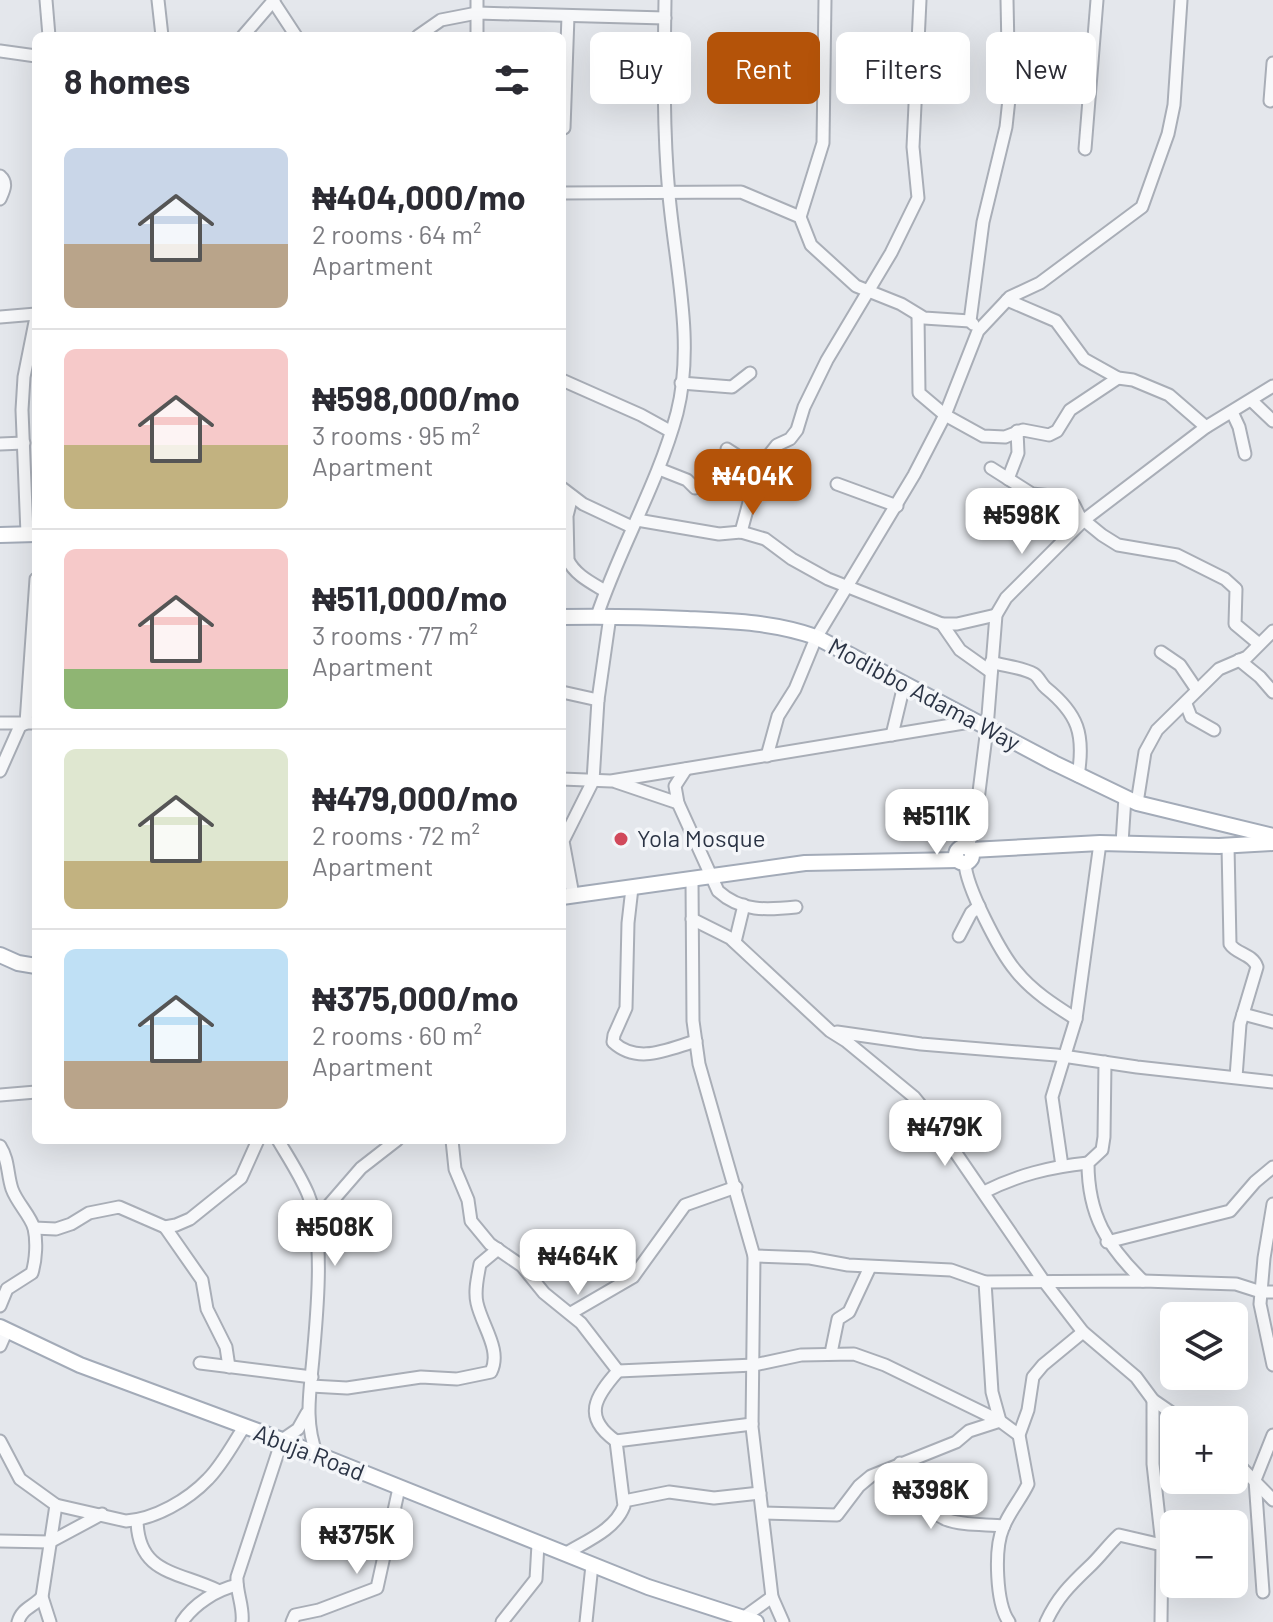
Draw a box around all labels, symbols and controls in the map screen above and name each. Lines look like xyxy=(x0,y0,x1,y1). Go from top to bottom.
chip: Buy xyxy=(590,32,691,104)
chip: Rent xyxy=(707,32,820,104)
chip: Filters xyxy=(836,32,970,104)
chip: New xyxy=(986,32,1096,104)
icon: filters xyxy=(490,58,534,102)
text: 8 homes xyxy=(64,60,190,101)
text: ₦404,000/mo xyxy=(312,176,526,217)
icon: home xyxy=(128,180,224,276)
text: 2 rooms · 64 m² xyxy=(312,218,482,249)
text: Apartment xyxy=(312,249,433,280)
text: ₦598,000/mo xyxy=(312,377,520,418)
icon: home xyxy=(128,381,224,477)
text: 3 rooms · 95 m² xyxy=(312,419,480,450)
pin: ₦404K xyxy=(697,449,809,517)
text: Apartment xyxy=(312,450,433,481)
text: ₦404K xyxy=(712,459,794,490)
pin: ₦598K xyxy=(966,488,1078,556)
text: ₦598K xyxy=(984,498,1060,529)
text: ₦511,000/mo xyxy=(312,577,507,618)
icon: home xyxy=(128,581,224,677)
text: 3 rooms · 77 m² xyxy=(312,619,478,650)
street label: Modibbo Adama Way xyxy=(824,631,1026,756)
text: Apartment xyxy=(312,650,433,681)
text: ₦479,000/mo xyxy=(312,777,518,818)
icon: home xyxy=(128,781,224,877)
pin: ₦511K xyxy=(881,789,993,857)
text: ₦511K xyxy=(903,799,971,830)
text: 2 rooms · 72 m² xyxy=(312,819,480,850)
place label: Yola Mosque xyxy=(637,823,765,852)
marker: Yola Mosque xyxy=(612,830,630,848)
text: Apartment xyxy=(312,850,433,881)
text: ₦375,000/mo xyxy=(312,977,519,1018)
icon: home xyxy=(128,981,224,1077)
text: 2 rooms · 60 m² xyxy=(312,1019,482,1050)
text: Apartment xyxy=(312,1050,433,1081)
pin: ₦479K xyxy=(889,1100,1001,1168)
text: ₦479K xyxy=(907,1110,983,1141)
pin: ₦508K xyxy=(279,1200,391,1268)
text: ₦508K xyxy=(296,1210,374,1241)
pin: ₦464K xyxy=(522,1229,634,1297)
text: ₦464K xyxy=(538,1239,618,1270)
map controls xyxy=(1160,1302,1248,1598)
button: layers xyxy=(1160,1302,1248,1390)
button: + xyxy=(1160,1406,1248,1494)
street label: Abuja Road xyxy=(250,1417,369,1486)
pin: ₦398K xyxy=(875,1463,987,1531)
text: ₦398K xyxy=(893,1473,969,1504)
pin: ₦375K xyxy=(301,1508,413,1576)
button: − xyxy=(1160,1510,1248,1598)
text: ₦375K xyxy=(319,1518,395,1549)

